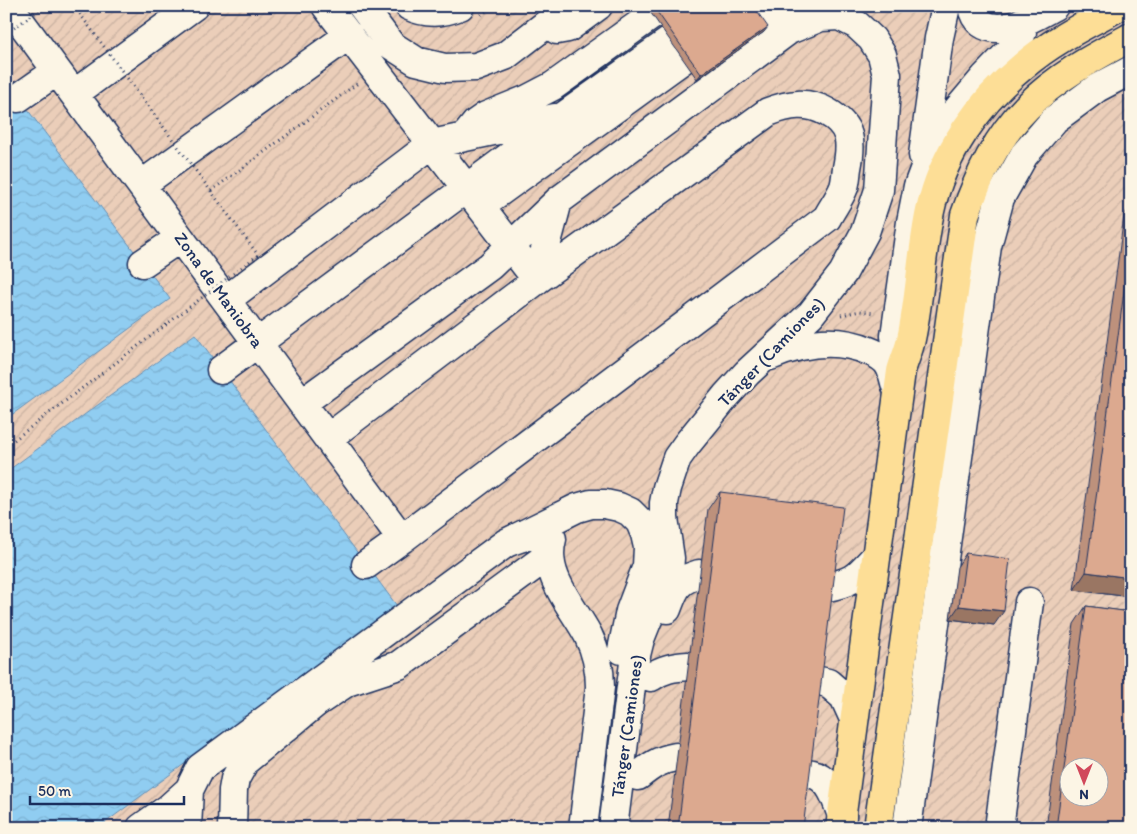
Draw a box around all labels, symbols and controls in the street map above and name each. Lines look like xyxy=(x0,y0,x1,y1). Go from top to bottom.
street label: Zona de Maniobra xyxy=(170,228,269,353)
street label: Tánger (Camiones) xyxy=(713,293,829,411)
street label: Tánger (Camiones) xyxy=(606,653,648,799)
north arrow xyxy=(1060,756,1110,806)
scale bar xyxy=(30,774,184,806)
text: 50 m xyxy=(38,782,71,800)
text: N xyxy=(1079,786,1089,803)

